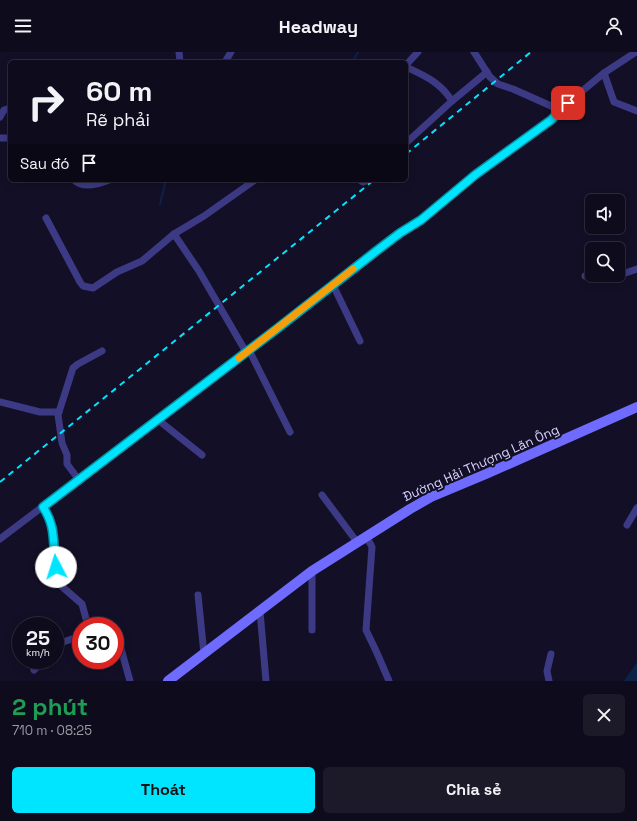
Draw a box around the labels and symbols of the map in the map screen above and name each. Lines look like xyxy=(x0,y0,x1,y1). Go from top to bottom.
pin xyxy=(551,86,585,120)
street label: Đường Hải Thượng Lãn Ông xyxy=(400,421,562,505)
position arrow xyxy=(35,546,77,588)
speed limit sign: 30 xyxy=(72,617,124,669)

